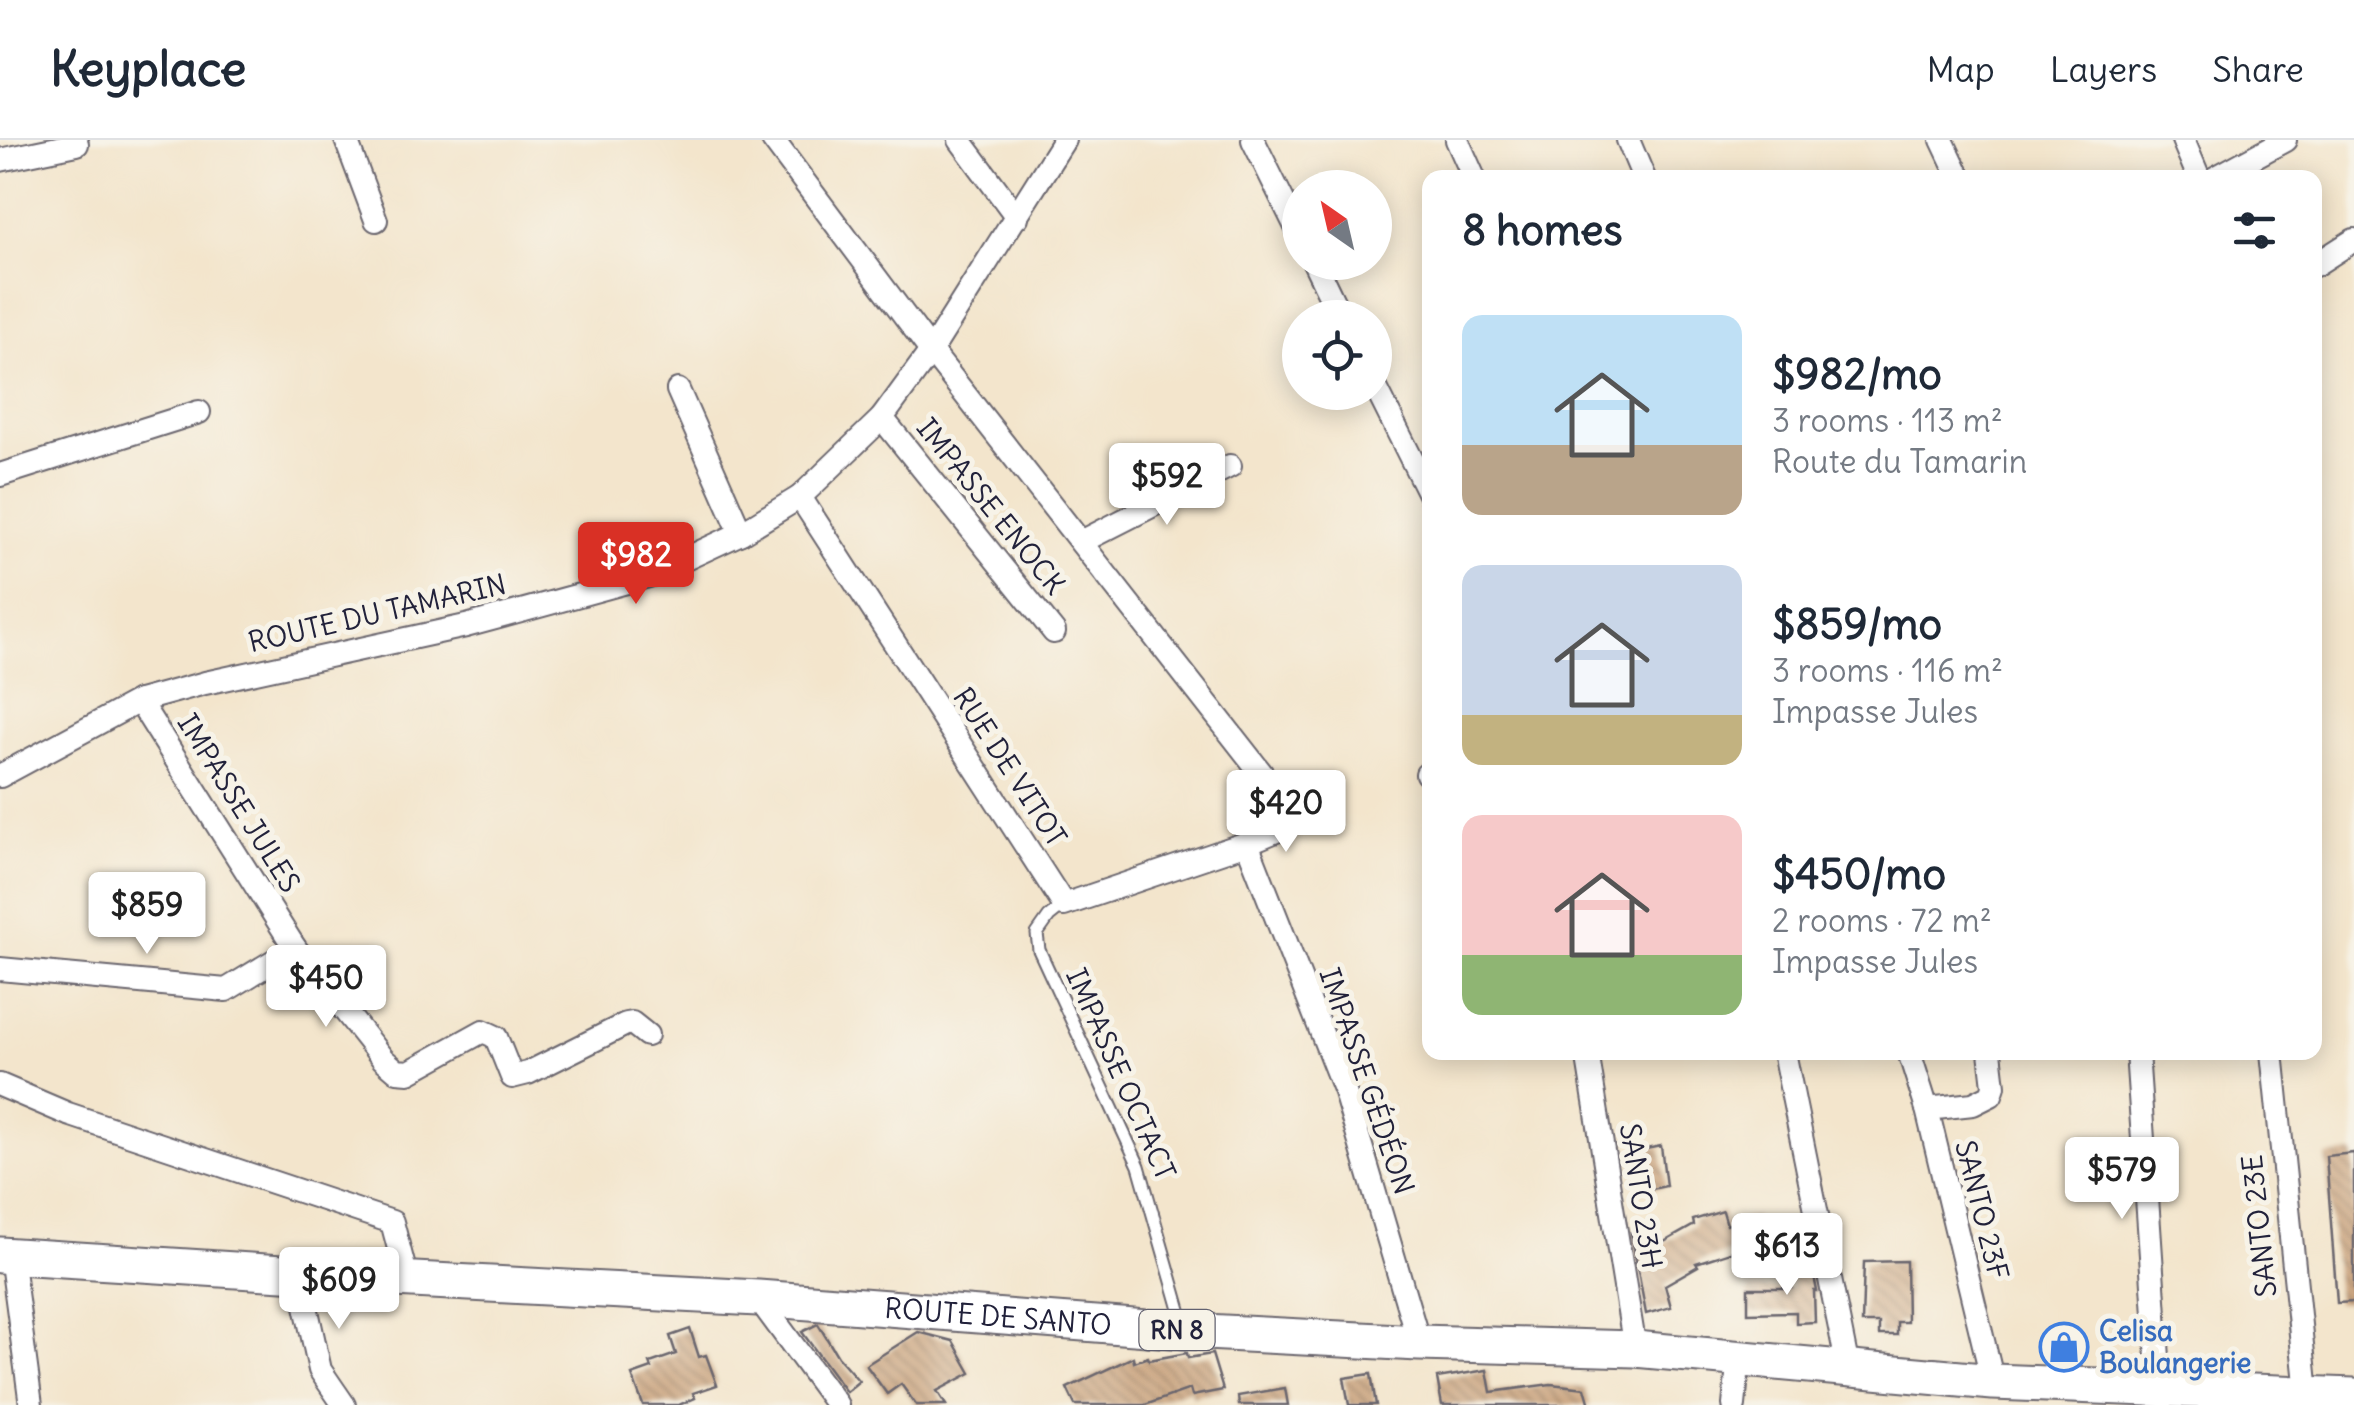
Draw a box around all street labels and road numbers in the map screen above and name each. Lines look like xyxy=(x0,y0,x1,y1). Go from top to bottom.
street label: IMPASSE ENOCK xyxy=(909,411,1073,601)
street label: ROUTE DU TAMARIN xyxy=(245,566,509,660)
street label: RUE DE VITOT xyxy=(945,681,1075,853)
street label: IMPASSE JULES xyxy=(170,707,308,899)
street label: IMPASSE OCTACT xyxy=(1058,963,1184,1185)
street label: IMPASSE GÉDÉON xyxy=(1311,963,1424,1199)
street label: SANTO 23H xyxy=(1612,1121,1670,1271)
street label: SANTO 23F xyxy=(1947,1137,2017,1283)
street label: SANTO 23E xyxy=(2234,1153,2284,1299)
street label: ROUTE DE SANTO xyxy=(883,1290,1113,1343)
road number: RN 8 xyxy=(1140,1310,1214,1350)

